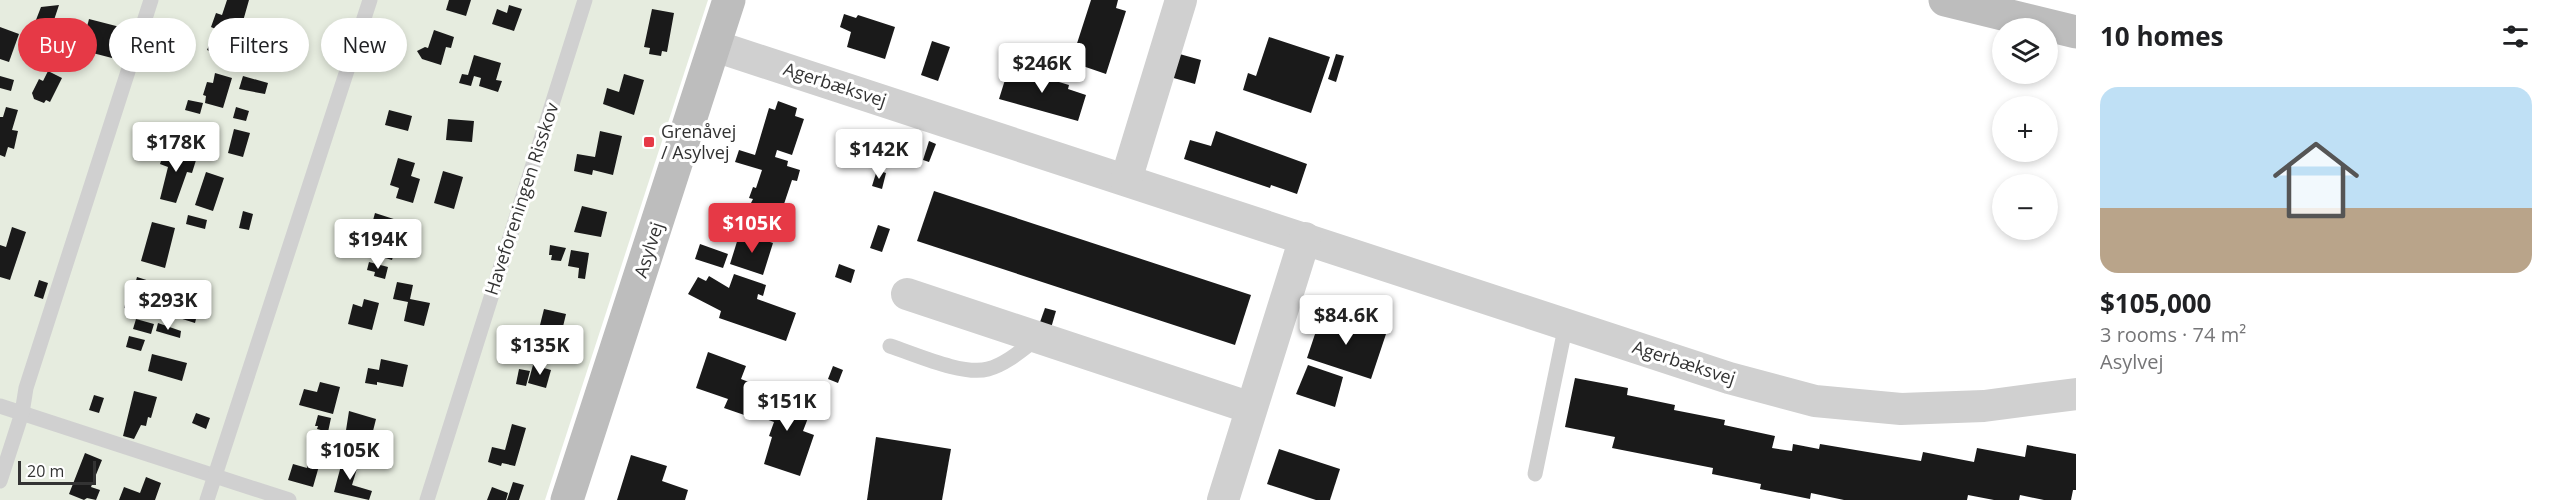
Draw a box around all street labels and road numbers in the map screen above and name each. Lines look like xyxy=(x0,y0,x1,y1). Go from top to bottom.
street label: Agerbæksvej xyxy=(781,56,890,112)
street label: Haveforeningen Risskov xyxy=(479,99,564,298)
street label: Asylvej xyxy=(628,219,668,281)
street label: Agerbæksvej xyxy=(1630,334,1739,390)

